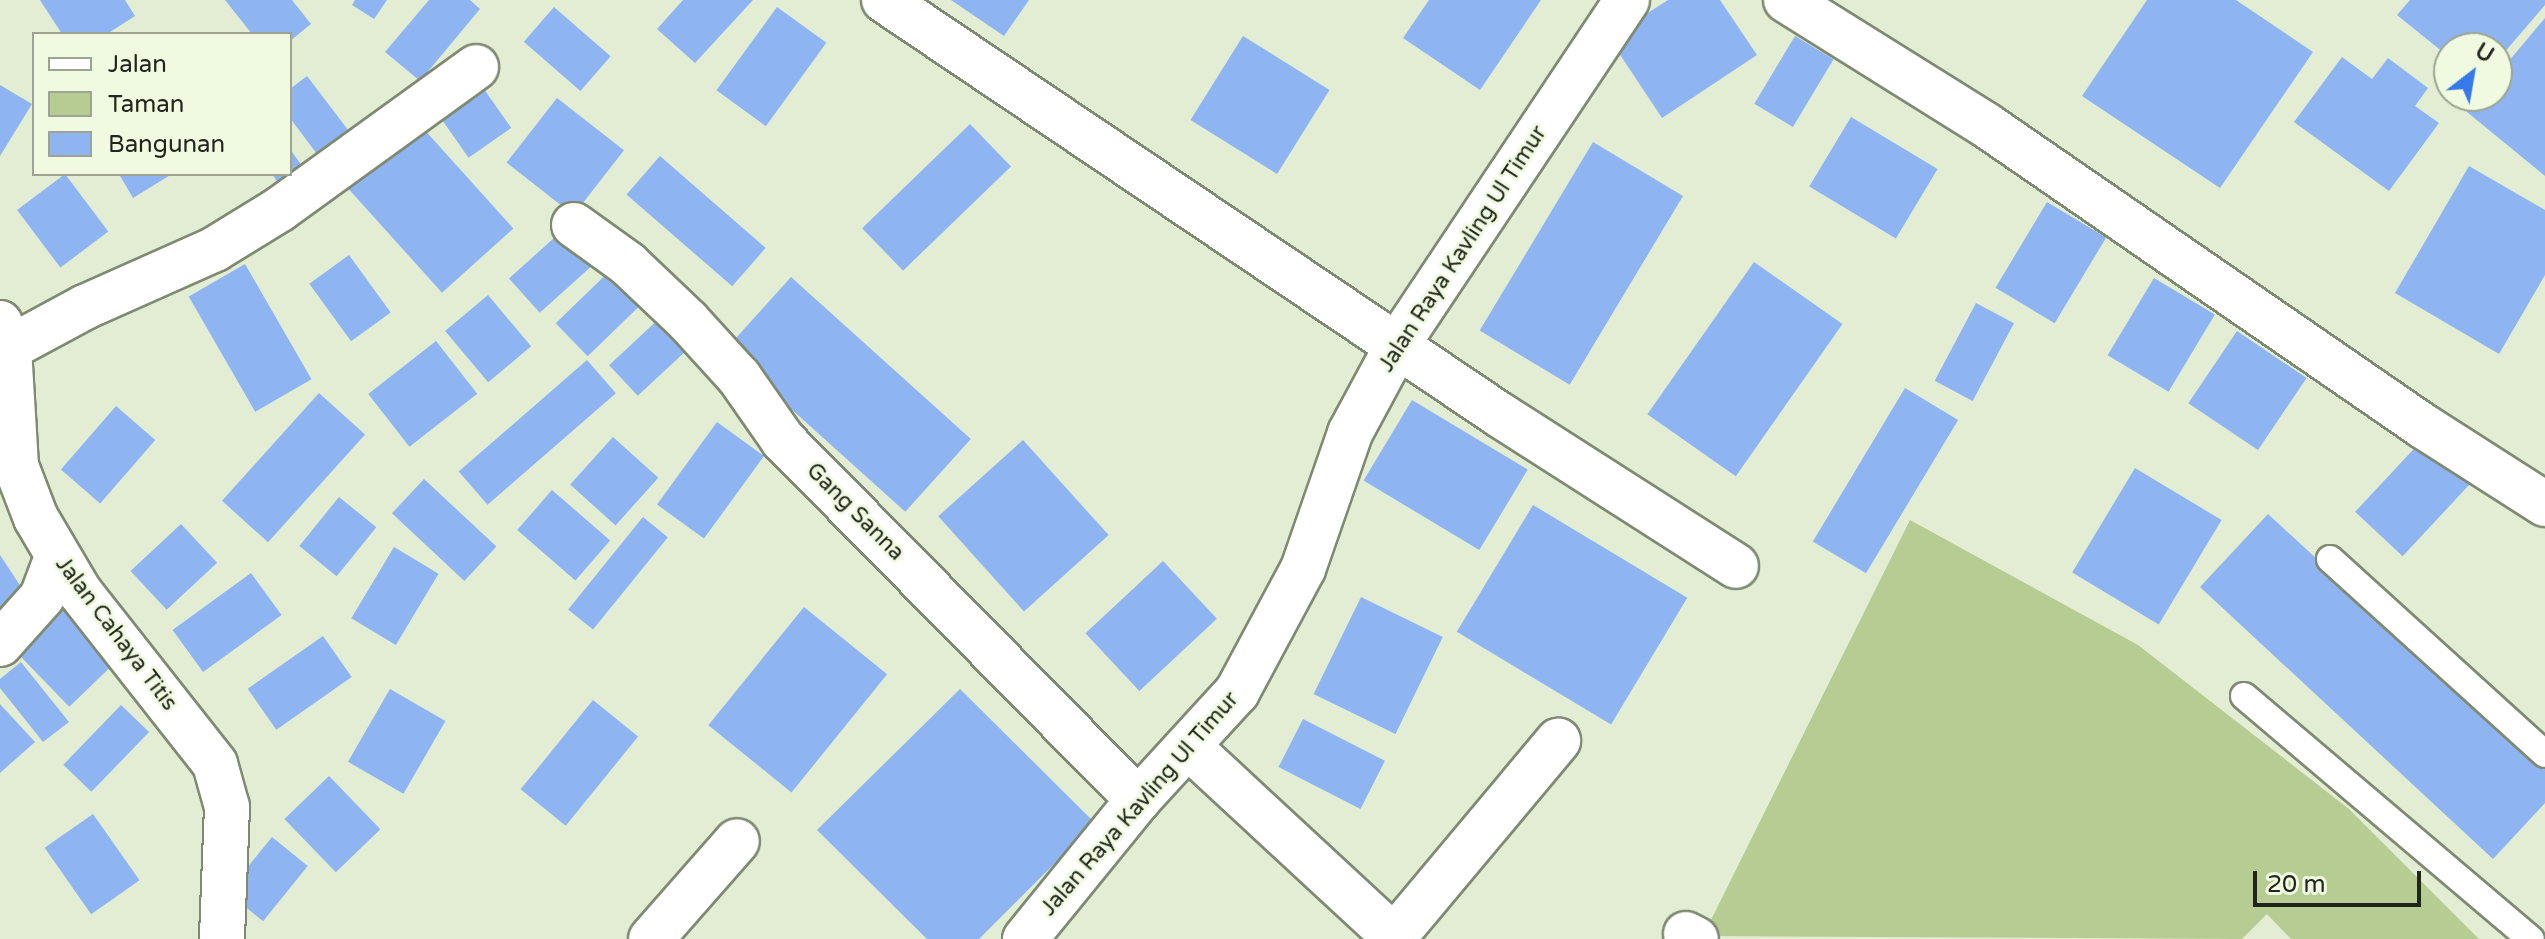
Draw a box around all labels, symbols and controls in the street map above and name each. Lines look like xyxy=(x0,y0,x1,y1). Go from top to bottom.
legend xyxy=(32,32,292,176)
north arrow xyxy=(2433,32,2513,112)
text: U xyxy=(2470,38,2498,69)
text: Jalan xyxy=(108,50,167,79)
text: Taman xyxy=(108,90,184,119)
street label: Jalan Raya Kavling Ul Timur xyxy=(1374,121,1552,377)
text: Bangunan xyxy=(108,130,225,159)
street label: Gang Sanna xyxy=(801,458,909,566)
street label: Jalan Cahaya Titis xyxy=(50,552,182,716)
street label: Jalan Raya Kavling Ul Timur xyxy=(1036,687,1244,921)
scale bar xyxy=(2257,855,2425,905)
text: 20 m xyxy=(2267,870,2325,899)

